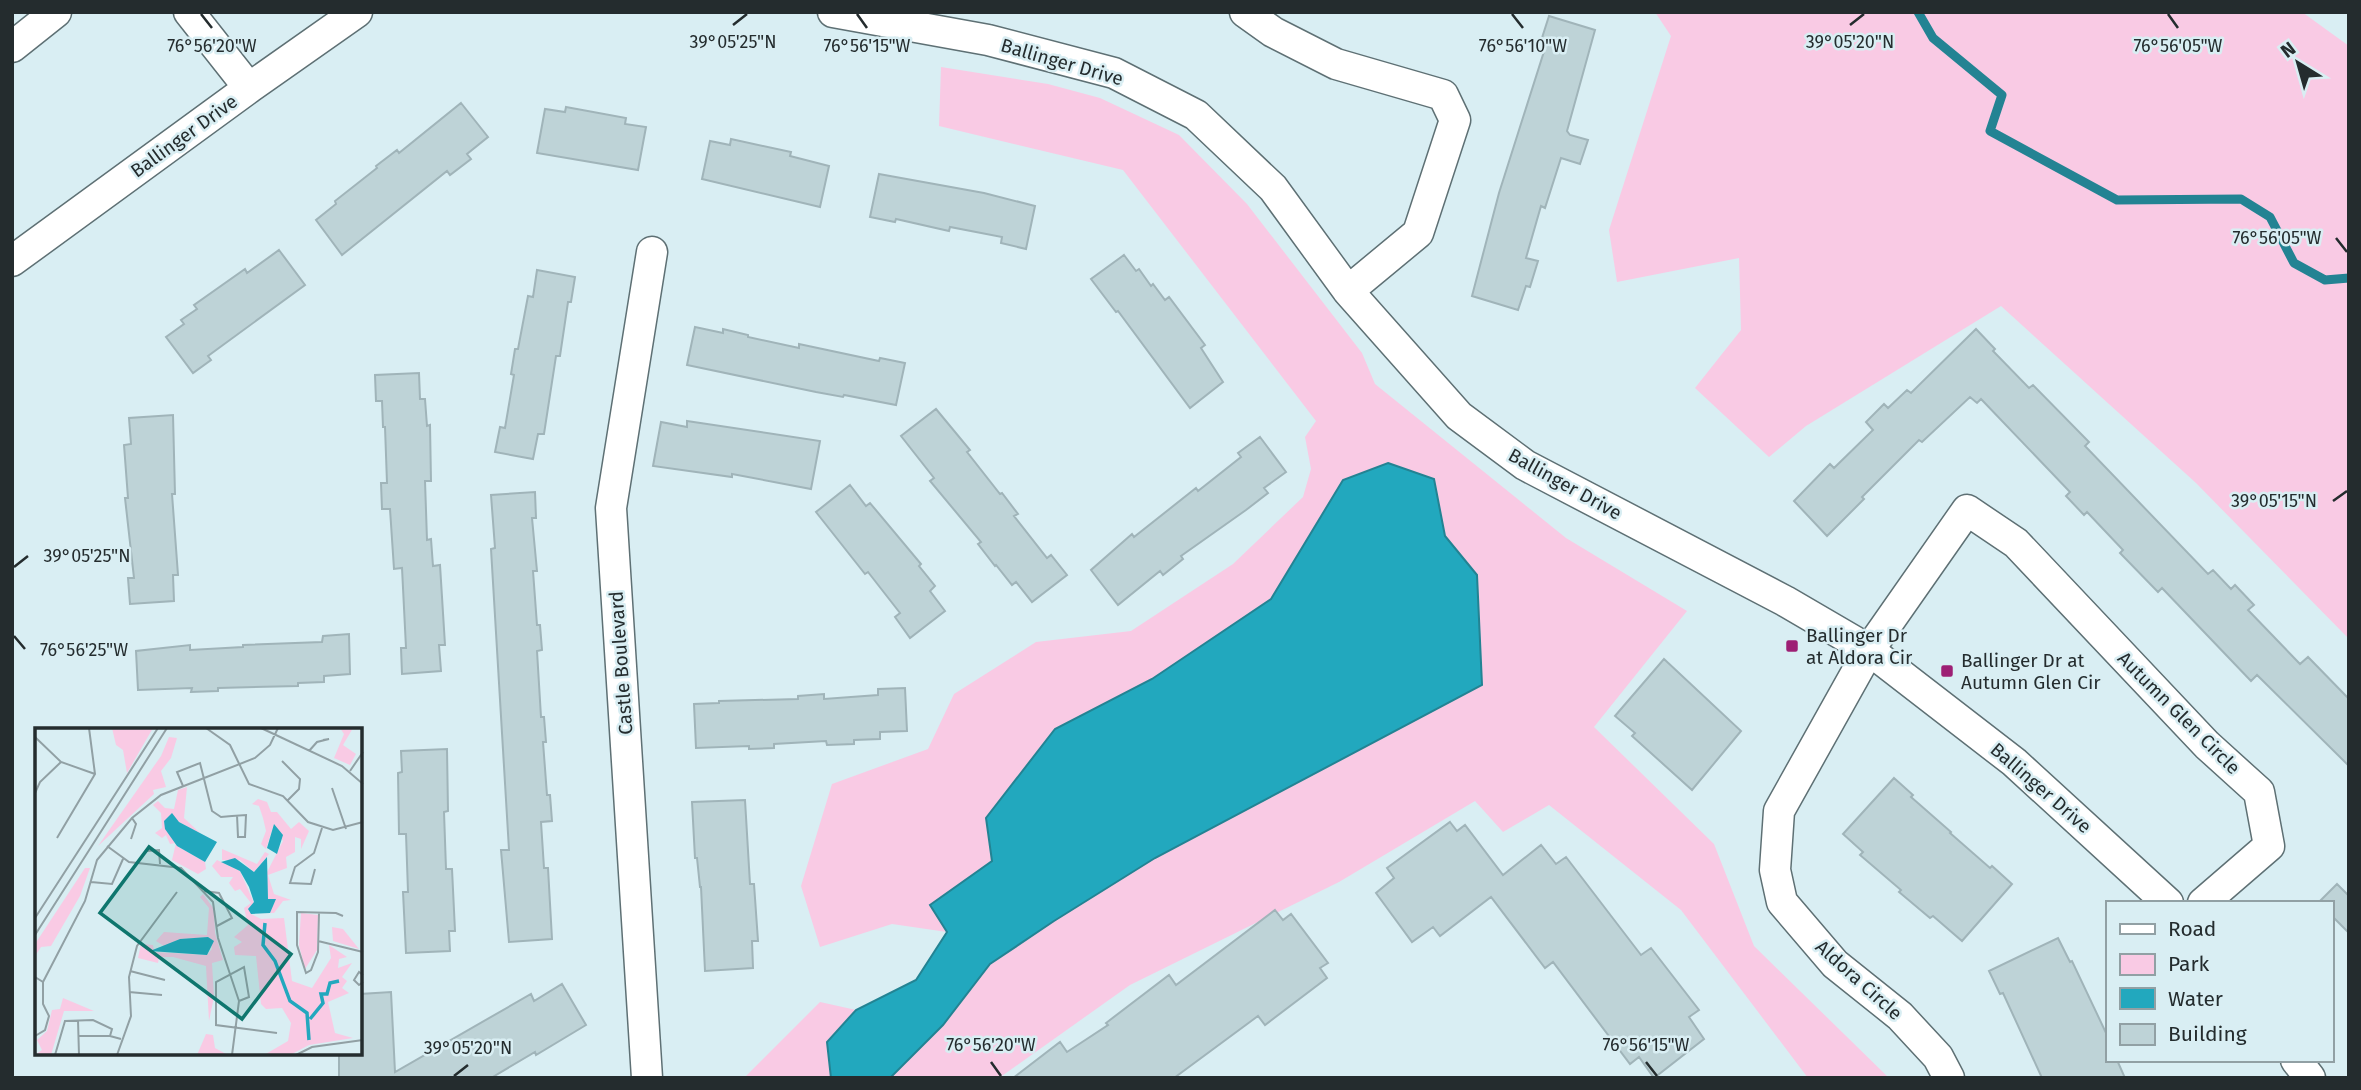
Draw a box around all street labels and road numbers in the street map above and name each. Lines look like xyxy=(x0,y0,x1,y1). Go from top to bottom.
street label: Ballinger Drive xyxy=(998,34,1126,90)
street label: Ballinger Drive xyxy=(126,90,242,182)
street label: Ballinger Drive xyxy=(1504,443,1626,525)
street label: Castle Boulevard xyxy=(605,590,637,736)
street label: Autumn Glen Circle xyxy=(2113,647,2245,779)
street label: Ballinger Drive xyxy=(1986,738,2096,838)
street label: Aldora Circle xyxy=(1811,935,1907,1025)

